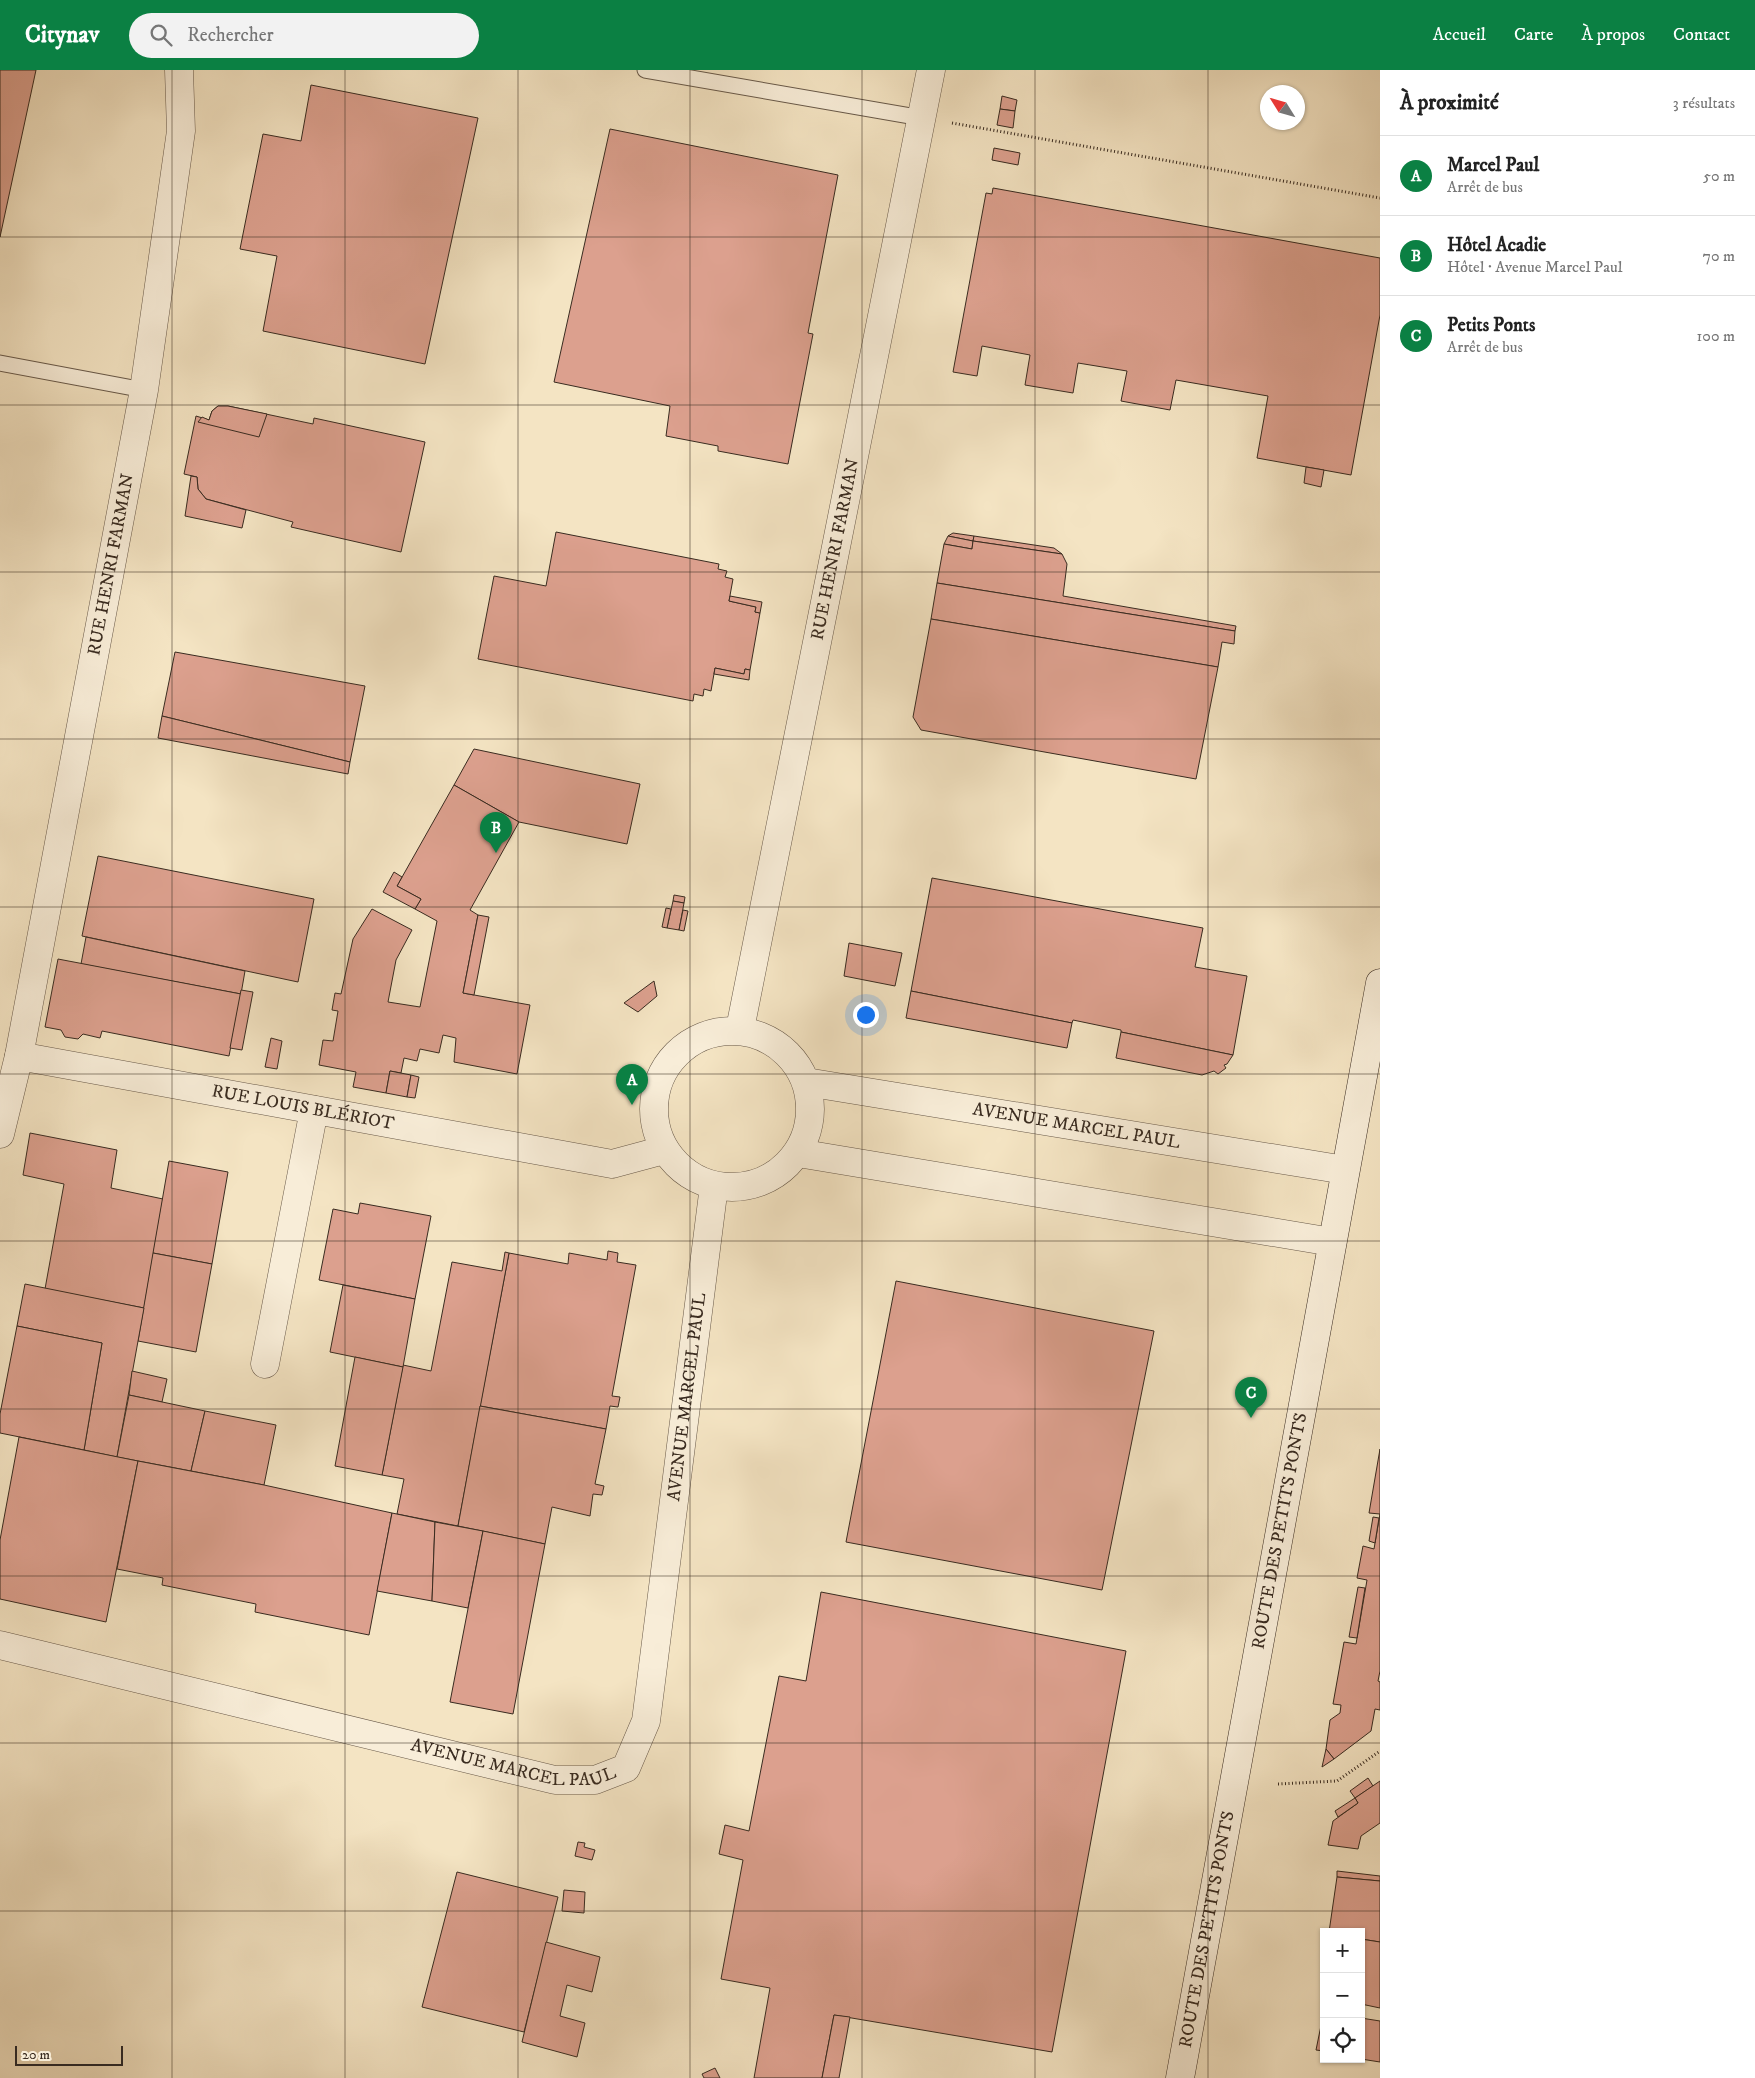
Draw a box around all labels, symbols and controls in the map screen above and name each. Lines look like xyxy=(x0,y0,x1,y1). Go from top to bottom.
search box xyxy=(129,13,479,58)
text: Citynav xyxy=(25,20,99,50)
icon: search xyxy=(147,21,175,49)
text: Rechercher xyxy=(187,24,274,47)
text: Accueil xyxy=(1433,24,1486,46)
text: Carte xyxy=(1514,24,1553,46)
text: À propos xyxy=(1581,24,1645,46)
text: Contact xyxy=(1673,24,1730,46)
north arrow xyxy=(1260,85,1305,130)
text: À proximité xyxy=(1400,90,1499,116)
text: 3 résultats xyxy=(1673,93,1735,113)
text: Marcel Paul xyxy=(1447,154,1539,177)
text: A xyxy=(1411,166,1421,186)
text: 50 m xyxy=(1703,166,1735,186)
text: Arrêt de bus xyxy=(1447,177,1523,197)
text: Hôtel Acadie xyxy=(1447,234,1546,257)
text: B xyxy=(1411,246,1421,266)
text: 70 m xyxy=(1703,246,1735,266)
text: Hôtel · Avenue Marcel Paul xyxy=(1447,257,1622,277)
text: Petits Ponts xyxy=(1447,314,1535,337)
text: C xyxy=(1411,326,1421,346)
text: 100 m xyxy=(1697,326,1735,346)
text: Arrêt de bus xyxy=(1447,337,1523,357)
street label: RUE HENRI FARMAN xyxy=(807,456,864,642)
street label: RUE HENRI FARMAN xyxy=(83,472,139,657)
pin: B xyxy=(480,812,512,853)
your location xyxy=(853,1002,879,1028)
pin: A xyxy=(616,1064,648,1105)
street label: RUE LOUIS BLÉRIOT xyxy=(210,1080,396,1135)
street label: AVENUE MARCEL PAUL xyxy=(971,1098,1182,1154)
street label: AVENUE MARCEL PAUL xyxy=(663,1292,711,1503)
pin: C xyxy=(1235,1377,1267,1418)
street label: ROUTE DES PETITS PONTS xyxy=(1248,1411,1312,1651)
street label: AVENUE MARCEL PAUL xyxy=(409,1734,619,1792)
street label: ROUTE DES PETITS PONTS xyxy=(1175,1809,1240,2050)
map controls xyxy=(1320,1928,1365,2063)
button: + xyxy=(1320,1928,1365,1973)
button: − xyxy=(1320,1973,1365,2018)
button: locate xyxy=(1320,2018,1365,2063)
scale bar xyxy=(15,2043,122,2066)
text: 20 m xyxy=(22,2046,50,2064)

